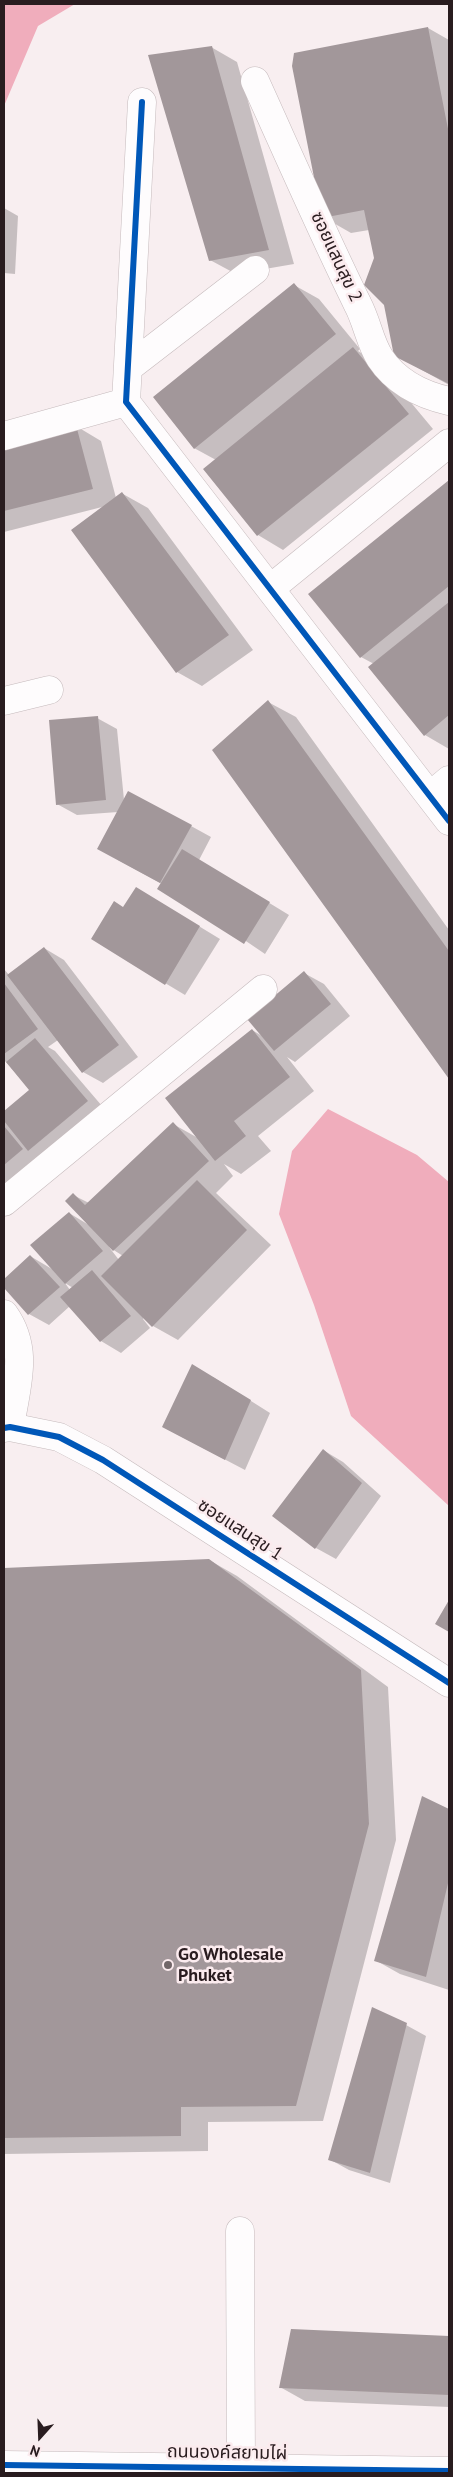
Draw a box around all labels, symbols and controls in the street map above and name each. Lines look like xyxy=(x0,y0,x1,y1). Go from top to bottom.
street label: ซอยแสนสุข 2 xyxy=(306,208,366,306)
street label: ซอยแสนสุข 1 xyxy=(193,1494,287,1566)
place label: Go Wholesale Phuket xyxy=(178,1944,284,1986)
marker: Go Wholesale Phuket xyxy=(162,1959,174,1971)
north arrow xyxy=(15,2412,65,2462)
text: N xyxy=(27,2441,42,2461)
street label: ถนนองค์สยามไผ่ xyxy=(167,2441,287,2465)

